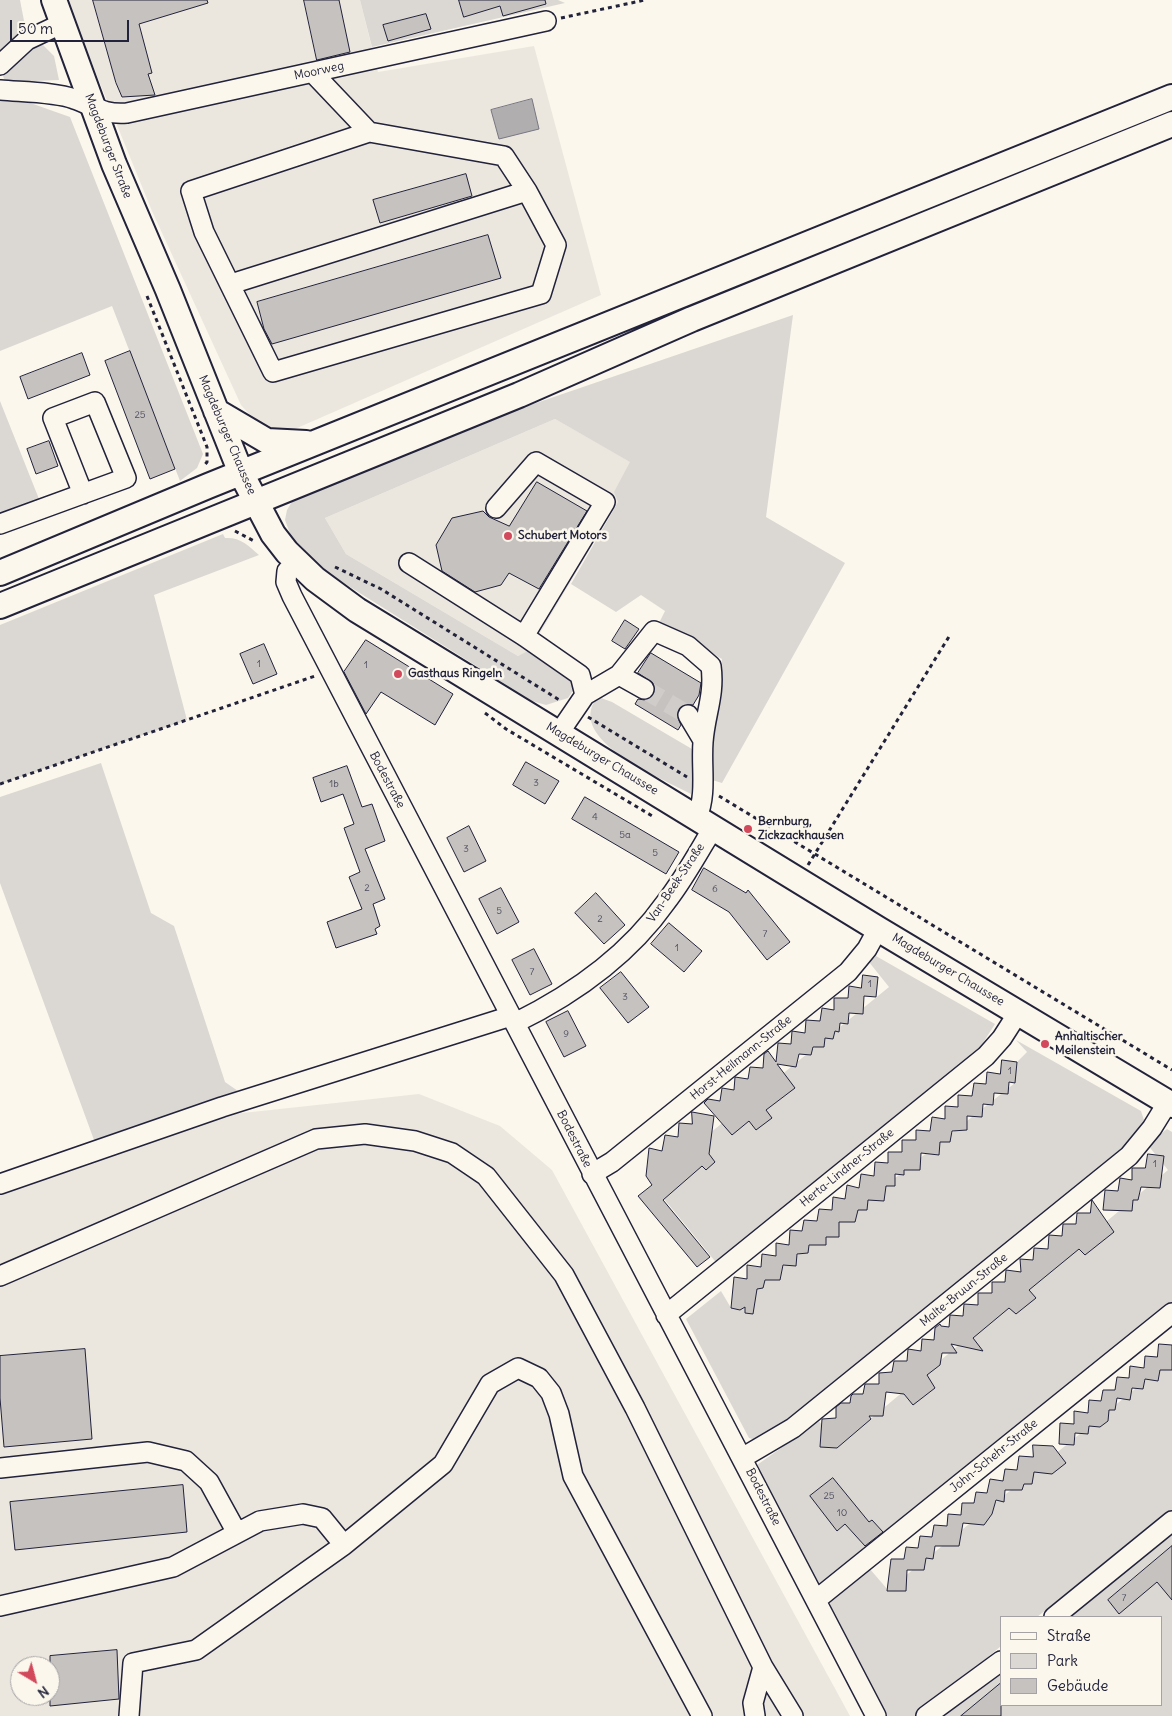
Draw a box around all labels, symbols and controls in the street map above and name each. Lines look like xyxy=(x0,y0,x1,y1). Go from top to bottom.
scale bar xyxy=(12,10,131,42)
text: 50 m xyxy=(18,19,53,38)
street label: Moorweg xyxy=(293,59,345,83)
street label: Magdeburger Straße xyxy=(81,92,135,200)
street label: Magdeburger Chaussee xyxy=(195,373,259,497)
house number: 25 xyxy=(134,409,146,421)
place label: Schubert Motors xyxy=(518,529,607,543)
marker: Schubert Motors xyxy=(502,530,514,542)
house number: 1 xyxy=(257,658,261,670)
house number: 1 xyxy=(364,659,368,671)
place label: Gasthaus Ringeln xyxy=(408,667,502,681)
marker: Gasthaus Ringeln xyxy=(392,668,404,680)
street label: Magdeburger Chaussee xyxy=(543,720,661,798)
street label: Bodestraße xyxy=(366,749,408,811)
house number: 3 xyxy=(533,777,539,789)
house number: 1b xyxy=(329,778,339,790)
house number: 4 xyxy=(592,811,598,823)
place label: Bernburg, Zickzackhausen xyxy=(758,815,844,843)
marker: Bernburg, Zickzackhausen xyxy=(742,823,754,835)
house number: 5a xyxy=(619,829,631,841)
street label: Van-Beek-Straße xyxy=(644,841,708,925)
house number: 3 xyxy=(463,843,469,855)
house number: 5 xyxy=(652,847,658,859)
house number: 2 xyxy=(364,882,370,894)
house number: 6 xyxy=(712,883,718,895)
house number: 5 xyxy=(496,905,502,917)
house number: 2 xyxy=(597,913,603,925)
house number: 7 xyxy=(763,928,767,940)
street label: Magdeburger Chaussee xyxy=(889,931,1007,1009)
house number: 1 xyxy=(675,942,679,954)
house number: 7 xyxy=(530,966,534,978)
house number: 1 xyxy=(868,978,872,990)
house number: 3 xyxy=(622,991,628,1003)
street label: Horst-Heilmann-Straße xyxy=(687,1013,795,1103)
house number: 9 xyxy=(563,1028,569,1040)
place label: Anhaltischer Meilenstein xyxy=(1055,1030,1123,1058)
marker: Anhaltischer Meilenstein xyxy=(1039,1038,1051,1050)
house number: 1 xyxy=(1008,1065,1012,1077)
street label: Bodestraße xyxy=(553,1108,595,1170)
street label: Herta-Lindner-Straße xyxy=(797,1126,897,1210)
house number: 1 xyxy=(1153,1158,1157,1170)
street label: Malte-Bruun-Straße xyxy=(917,1250,1011,1330)
street label: John-Schehr-Straße xyxy=(947,1416,1041,1496)
street label: Bodestraße xyxy=(742,1466,784,1528)
house number: 25 xyxy=(823,1490,835,1502)
house number: 10 xyxy=(837,1507,847,1519)
house number: 7 xyxy=(1122,1592,1126,1604)
legend xyxy=(1000,1616,1162,1706)
text: Straße xyxy=(1047,1626,1091,1645)
text: Park xyxy=(1047,1651,1078,1670)
north arrow xyxy=(10,1656,60,1706)
text: Gebäude xyxy=(1047,1676,1108,1695)
text: N xyxy=(34,1682,53,1702)

